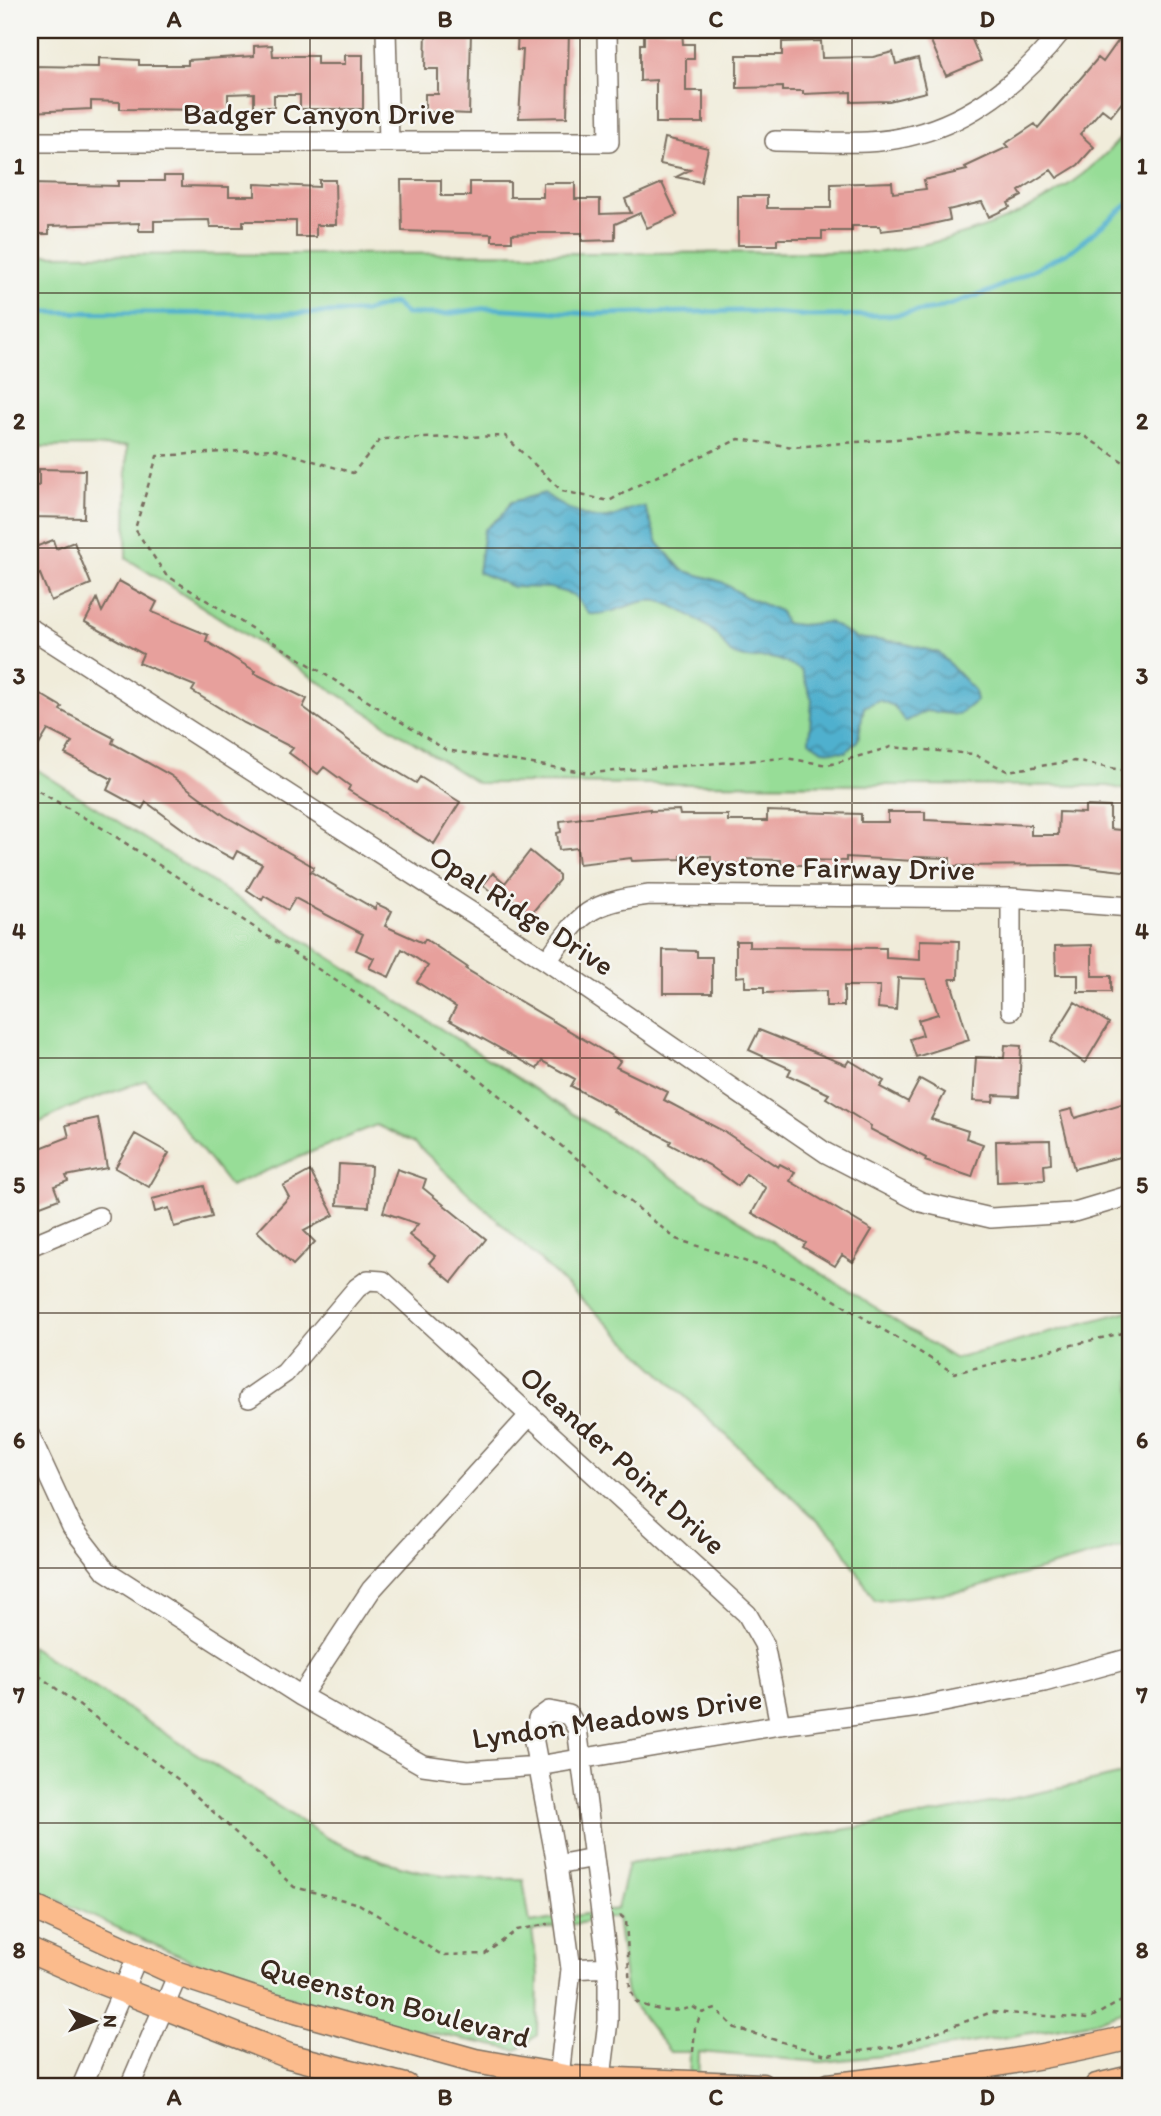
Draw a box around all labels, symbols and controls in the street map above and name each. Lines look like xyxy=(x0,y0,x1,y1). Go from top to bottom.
text: A xyxy=(166,5,182,33)
text: B xyxy=(438,5,453,33)
text: C xyxy=(709,5,724,33)
text: D xyxy=(979,5,995,33)
street label: Badger Canyon Drive xyxy=(183,95,455,132)
text: 1 xyxy=(14,152,25,180)
text: 1 xyxy=(1137,152,1148,180)
text: 2 xyxy=(13,407,26,435)
text: 2 xyxy=(1136,407,1149,435)
text: 3 xyxy=(13,662,26,690)
text: 3 xyxy=(1136,662,1149,690)
street label: Opal Ridge Drive xyxy=(422,836,622,984)
street label: Keystone Fairway Drive xyxy=(677,846,975,888)
text: 4 xyxy=(12,917,26,945)
text: 4 xyxy=(1135,917,1149,945)
text: 5 xyxy=(13,1171,25,1199)
text: 5 xyxy=(1136,1171,1148,1199)
street label: Oleander Point Drive xyxy=(512,1358,734,1562)
text: 6 xyxy=(13,1426,25,1454)
text: 6 xyxy=(1136,1426,1148,1454)
street label: Lyndon Meadows Drive xyxy=(470,1679,764,1757)
text: 7 xyxy=(12,1681,25,1709)
text: 7 xyxy=(1135,1681,1148,1709)
text: 8 xyxy=(13,1936,26,1964)
text: 8 xyxy=(1136,1936,1149,1964)
street label: Queenston Boulevard xyxy=(256,1948,534,2056)
north arrow xyxy=(60,1986,130,2056)
text: N xyxy=(99,2015,122,2028)
text: A xyxy=(166,2083,182,2111)
text: B xyxy=(438,2083,453,2111)
text: C xyxy=(709,2083,724,2111)
text: D xyxy=(979,2083,995,2111)

